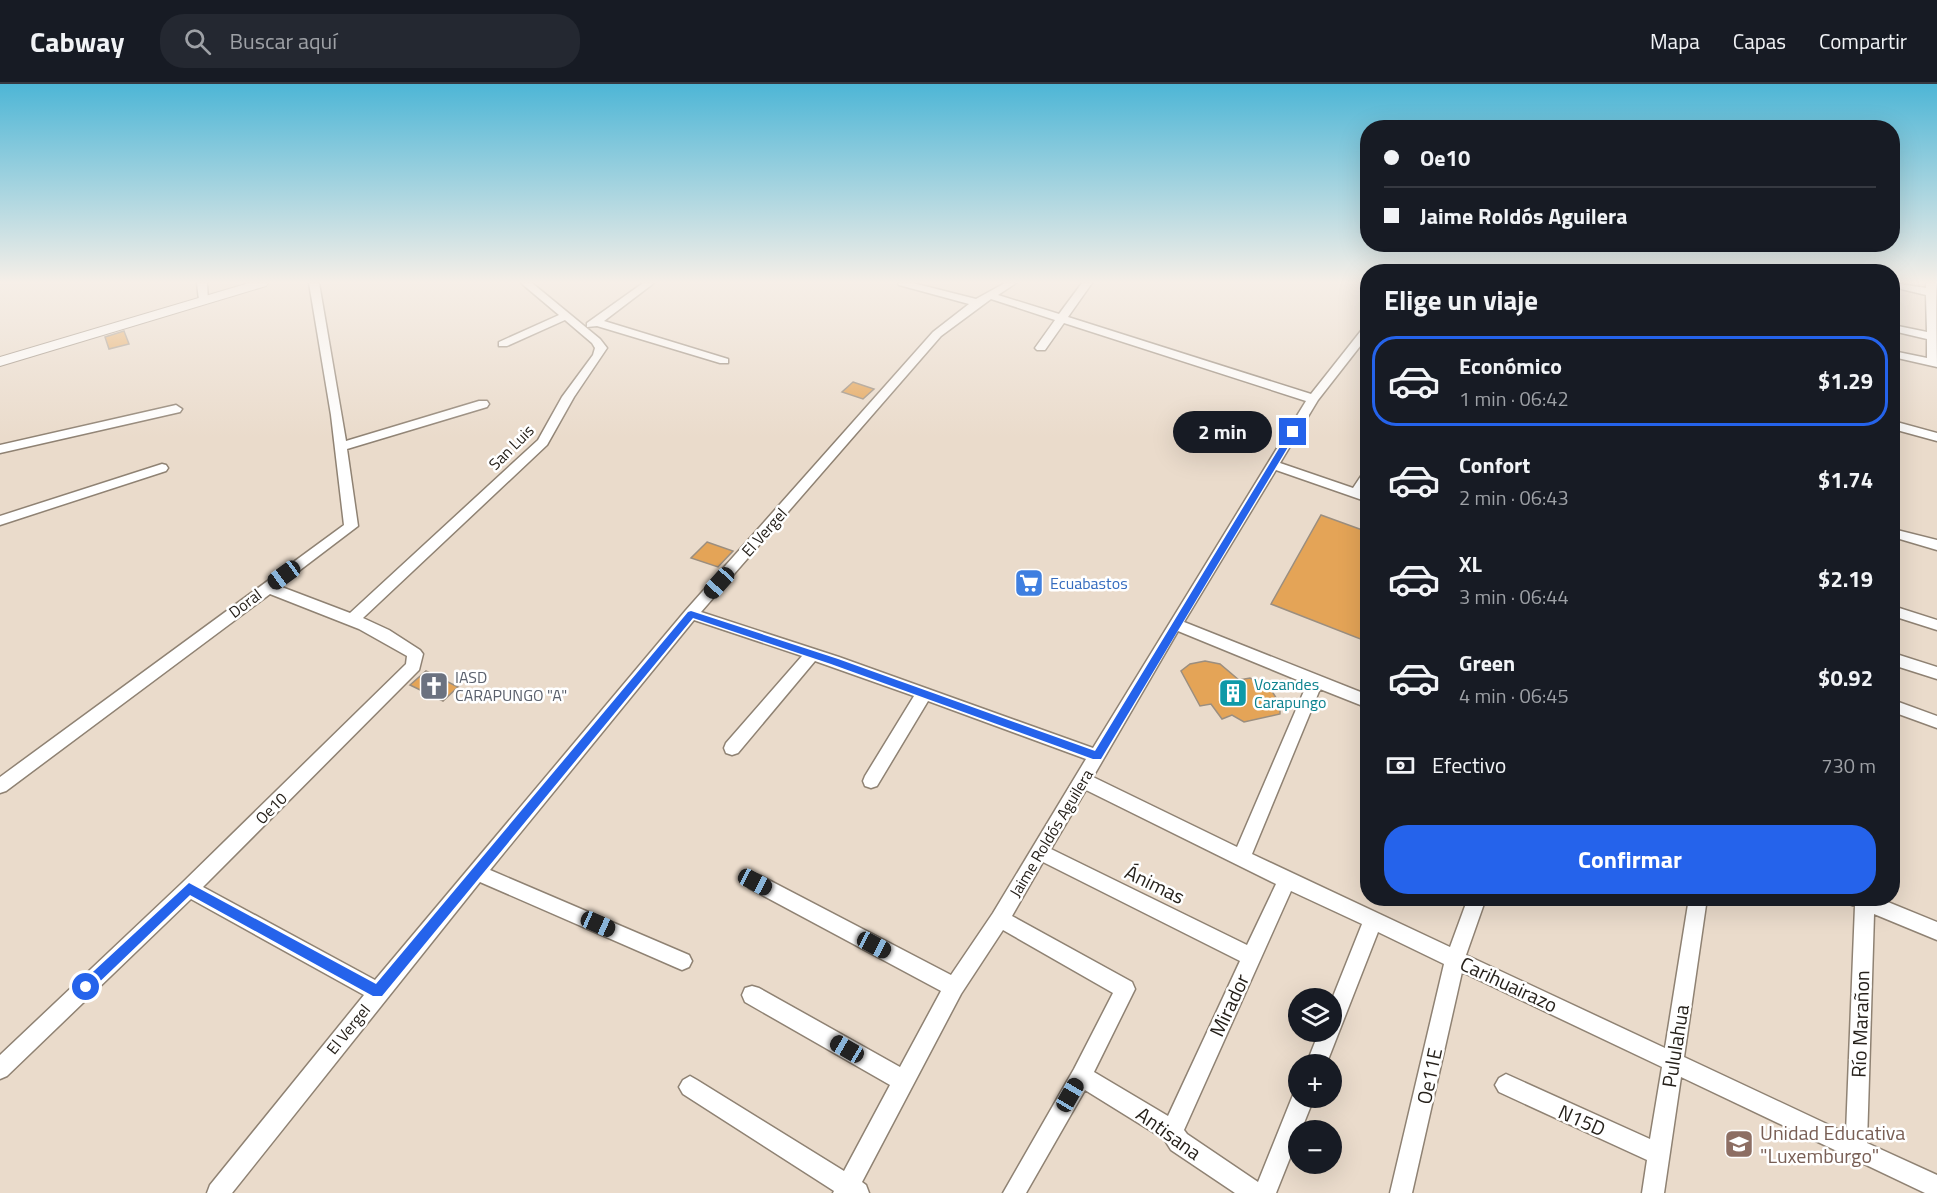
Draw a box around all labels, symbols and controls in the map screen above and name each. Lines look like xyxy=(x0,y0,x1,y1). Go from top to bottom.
search box xyxy=(160,14,580,68)
text: Cabway xyxy=(30,20,124,63)
text: Buscar aquí xyxy=(229,24,337,58)
icon: search xyxy=(181,25,214,58)
text: Mapa xyxy=(1650,25,1700,57)
text: Capas xyxy=(1733,25,1786,57)
text: Compartir xyxy=(1819,25,1907,57)
text: Oe10 xyxy=(1420,141,1470,175)
text: Jaime Roldós Aguilera xyxy=(1420,199,1627,233)
text: Elige un viaje xyxy=(1384,279,1538,320)
text: Económico xyxy=(1459,349,1562,383)
icon: car xyxy=(1387,354,1441,408)
text: $1.29 xyxy=(1818,364,1873,398)
text: 1 min · 06:42 xyxy=(1459,383,1569,414)
callout: 2 min xyxy=(1173,411,1272,453)
text: 2 min xyxy=(1198,416,1247,447)
route end xyxy=(1279,418,1306,445)
street label: San Luis xyxy=(483,419,539,475)
text: Confort xyxy=(1459,448,1530,482)
icon: car xyxy=(1387,453,1441,507)
text: $1.74 xyxy=(1818,463,1873,497)
text: 2 min · 06:43 xyxy=(1459,482,1569,513)
street label: El Vergel xyxy=(736,502,792,562)
text: XL xyxy=(1459,547,1482,581)
icon: car xyxy=(1387,552,1441,606)
car xyxy=(264,557,304,593)
text: $2.19 xyxy=(1818,562,1873,596)
car xyxy=(700,564,738,602)
supermarket icon: Ecuabastos xyxy=(1013,567,1045,599)
place label: Ecuabastos xyxy=(1050,571,1128,595)
text: 3 min · 06:44 xyxy=(1459,581,1569,612)
street label: Doral xyxy=(223,583,267,623)
text: Green xyxy=(1459,646,1515,680)
icon: car xyxy=(1387,651,1441,705)
text: $0.92 xyxy=(1818,661,1873,695)
place label: IASD CARAPUNGO "A" xyxy=(455,665,567,707)
church icon: IASD CARAPUNGO "A" xyxy=(418,670,450,702)
place label: Vozandes Carapungo xyxy=(1254,672,1326,714)
building icon: Vozandes Carapungo xyxy=(1217,677,1249,709)
text: 4 min · 06:45 xyxy=(1459,680,1569,711)
text: Efectivo xyxy=(1432,748,1506,782)
icon: cash xyxy=(1384,749,1417,782)
text: 730 m xyxy=(1821,750,1876,781)
street label: Jaime Roldós Aguilera xyxy=(1003,764,1099,902)
street label: Oe10 xyxy=(250,787,292,829)
button: Confirmar xyxy=(1384,825,1876,894)
street label: Ánimas xyxy=(1120,856,1190,912)
car xyxy=(735,866,775,898)
car xyxy=(578,908,618,940)
car xyxy=(854,929,894,961)
street label: Carihuairazo xyxy=(1455,948,1563,1020)
street label: Mirador xyxy=(1201,968,1257,1042)
street label: Río Marañon xyxy=(1843,970,1877,1078)
route start xyxy=(72,973,99,1000)
map controls xyxy=(1288,988,1342,1174)
button: layers xyxy=(1288,988,1342,1042)
street label: El Vergel xyxy=(320,999,376,1059)
street label: Pululahua xyxy=(1653,1002,1697,1090)
car xyxy=(827,1032,867,1066)
street label: Oe11E xyxy=(1408,1045,1450,1107)
button: + xyxy=(1288,1054,1342,1108)
car xyxy=(1053,1075,1087,1115)
street label: N15D xyxy=(1553,1096,1611,1144)
street label: Antisana xyxy=(1130,1099,1208,1167)
place label: Unidad Educativa "Luxemburgo" xyxy=(1760,1117,1905,1171)
button: − xyxy=(1288,1120,1342,1174)
school or university icon: Unidad Educativa "Luxemburgo" xyxy=(1723,1128,1755,1160)

